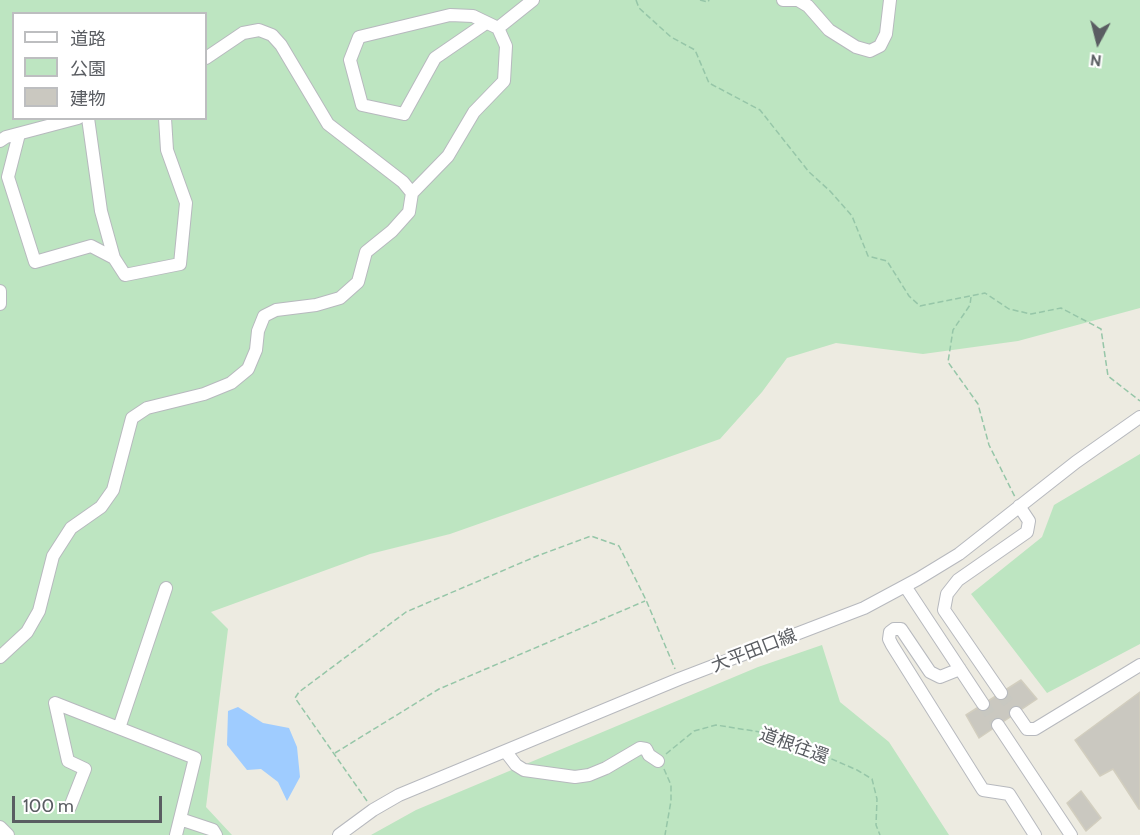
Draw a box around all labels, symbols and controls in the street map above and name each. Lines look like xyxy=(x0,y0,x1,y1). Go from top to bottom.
legend xyxy=(12,12,207,120)
north arrow xyxy=(1068,12,1128,72)
text: 道路 xyxy=(70,28,106,50)
text: N xyxy=(1089,50,1103,70)
text: 公園 xyxy=(70,58,106,80)
text: 建物 xyxy=(70,88,106,110)
street label: 大平田口線 xyxy=(708,625,800,677)
street label: 道根往還 xyxy=(756,724,832,768)
scale bar xyxy=(15,784,165,822)
text: 100 m xyxy=(23,795,74,817)

